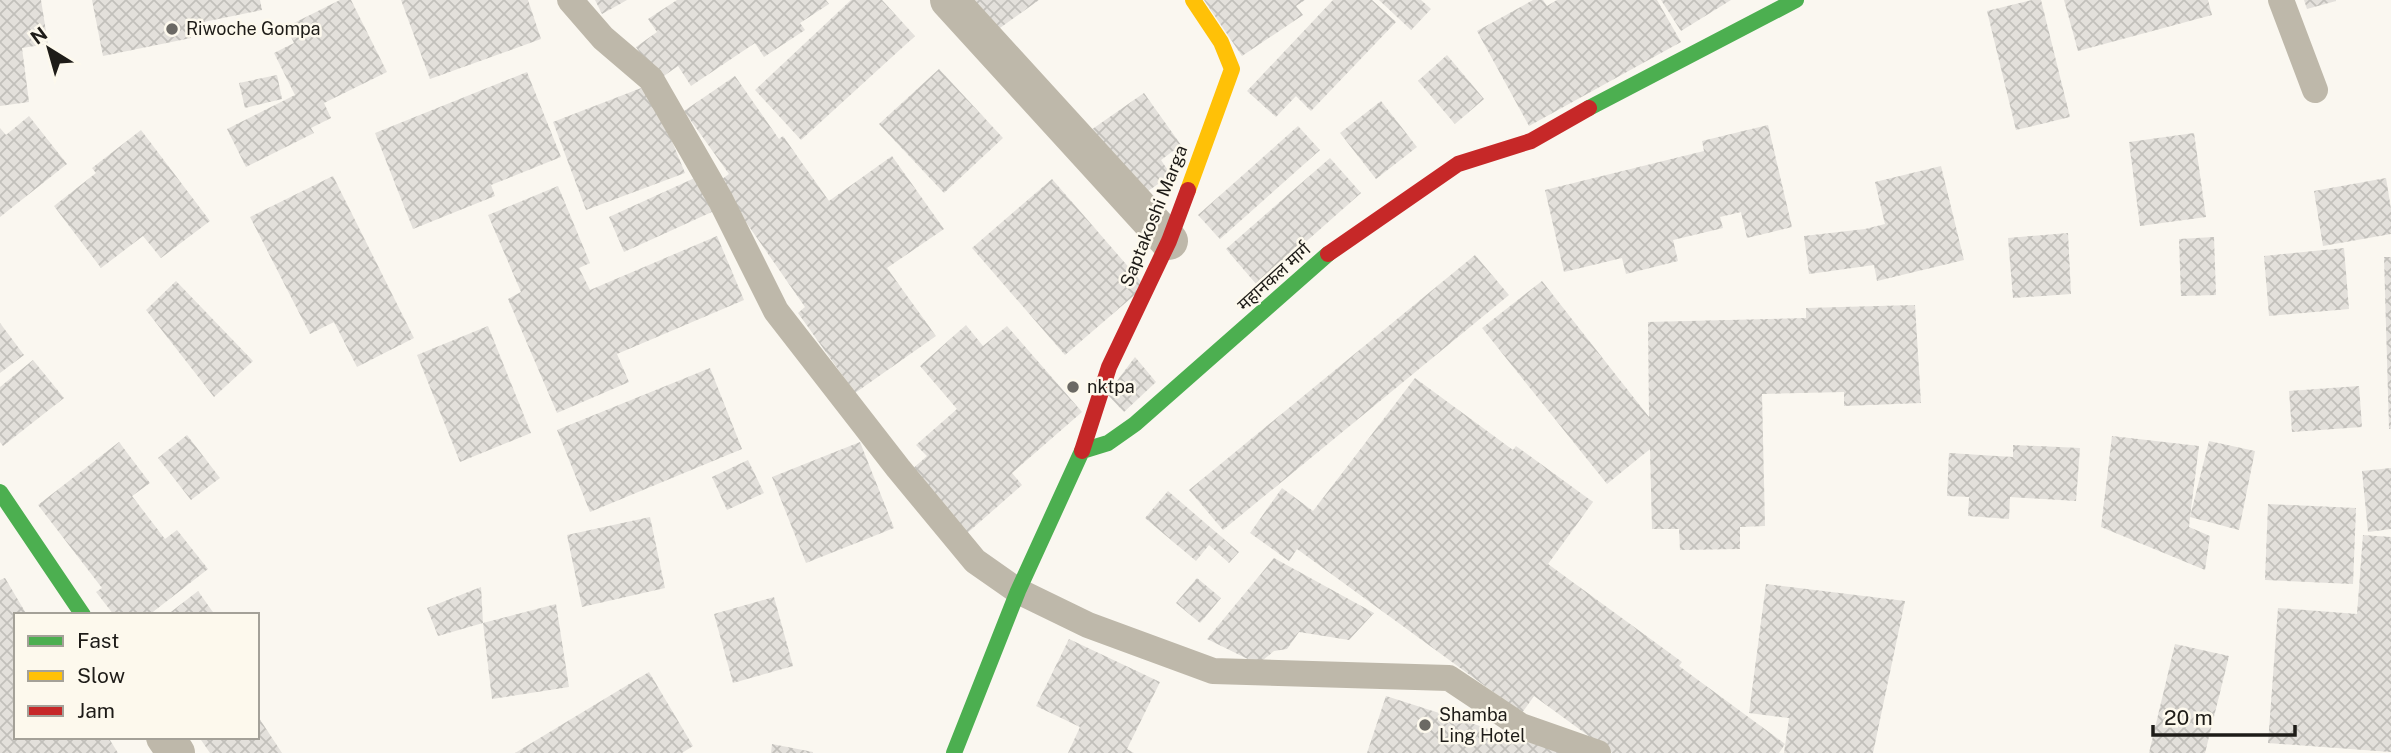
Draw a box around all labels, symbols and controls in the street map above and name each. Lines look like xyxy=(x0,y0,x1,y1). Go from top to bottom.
north arrow xyxy=(14,14,84,84)
place label: Riwoche Gompa xyxy=(186,18,321,39)
marker: Riwoche Gompa xyxy=(164,21,180,37)
text: N xyxy=(26,22,51,49)
street label: Saptakoshi Marga xyxy=(1116,142,1192,290)
street label: महानकल मार्ग xyxy=(1233,238,1315,315)
place label: nktpa xyxy=(1087,376,1135,397)
marker: nktpa xyxy=(1065,379,1081,395)
legend xyxy=(14,613,259,739)
text: Fast xyxy=(77,628,119,653)
text: Slow xyxy=(77,663,125,688)
scale bar xyxy=(2153,694,2295,738)
text: Jam xyxy=(77,698,115,723)
place label: Shamba Ling Hotel xyxy=(1439,704,1526,746)
text: 20 m xyxy=(2164,705,2213,730)
marker: Shamba Ling Hotel xyxy=(1417,717,1433,733)

